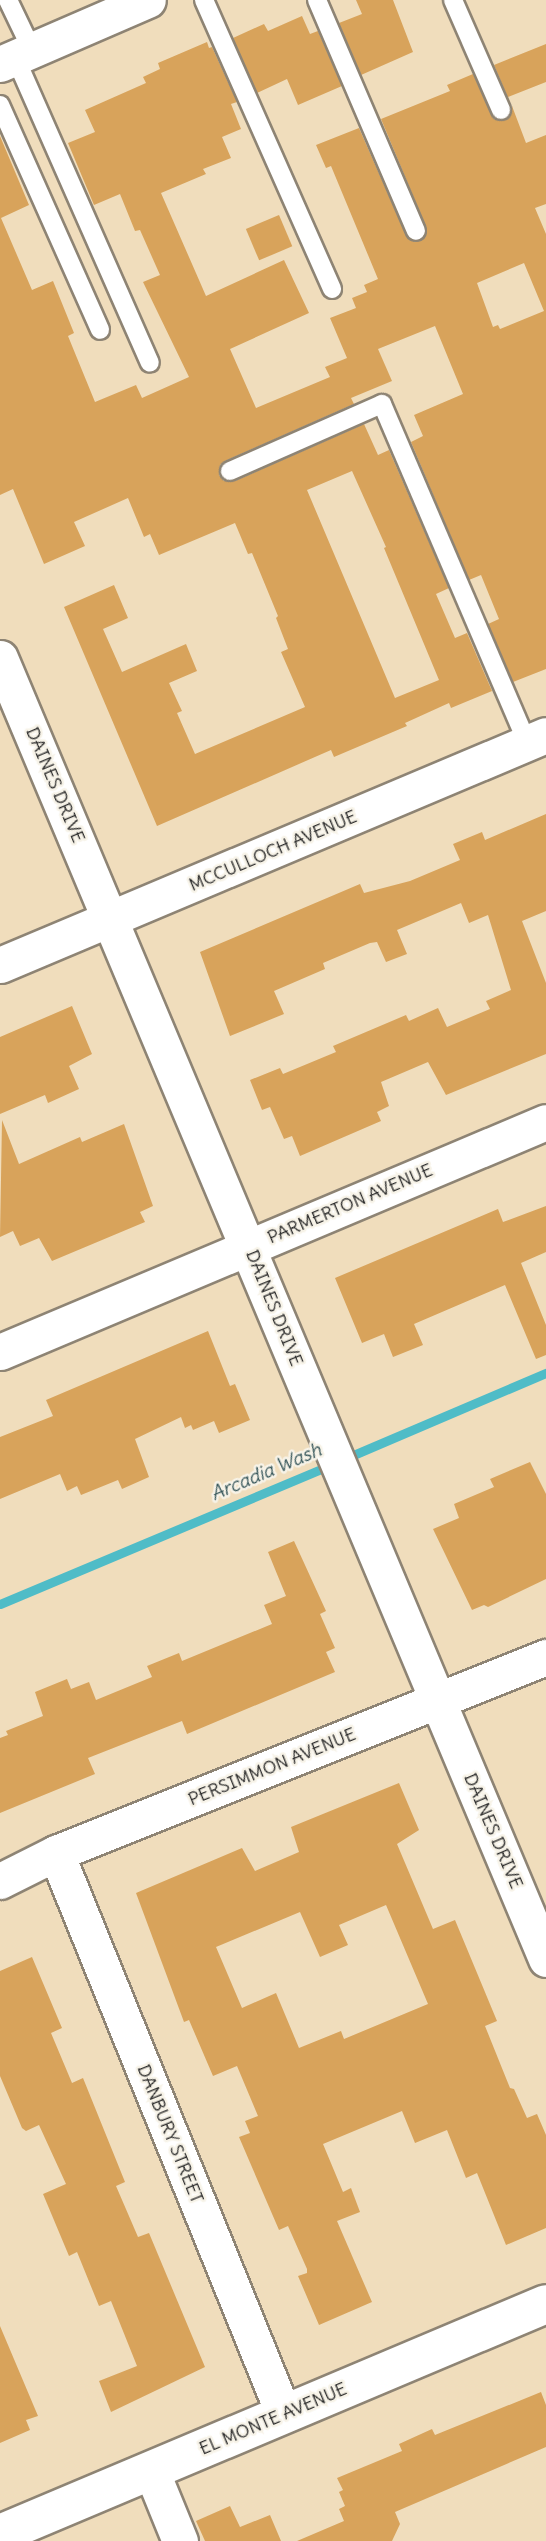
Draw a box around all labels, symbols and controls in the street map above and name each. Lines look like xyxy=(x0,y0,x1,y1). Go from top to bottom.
street label: DAINES DRIVE xyxy=(21,724,89,846)
street label: MCCULLOCH AVENUE xyxy=(186,806,360,896)
street label: PARMERTON AVENUE xyxy=(264,1159,436,1249)
street label: DAINES DRIVE xyxy=(241,1247,307,1369)
water label: Arcadia Wash xyxy=(207,1438,325,1506)
street label: PERSIMMON AVENUE xyxy=(185,1724,359,1810)
street label: DAINES DRIVE xyxy=(459,1770,527,1892)
street label: DANBURY STREET xyxy=(132,2061,208,2207)
street label: EL MONTE AVENUE xyxy=(196,2378,350,2460)

